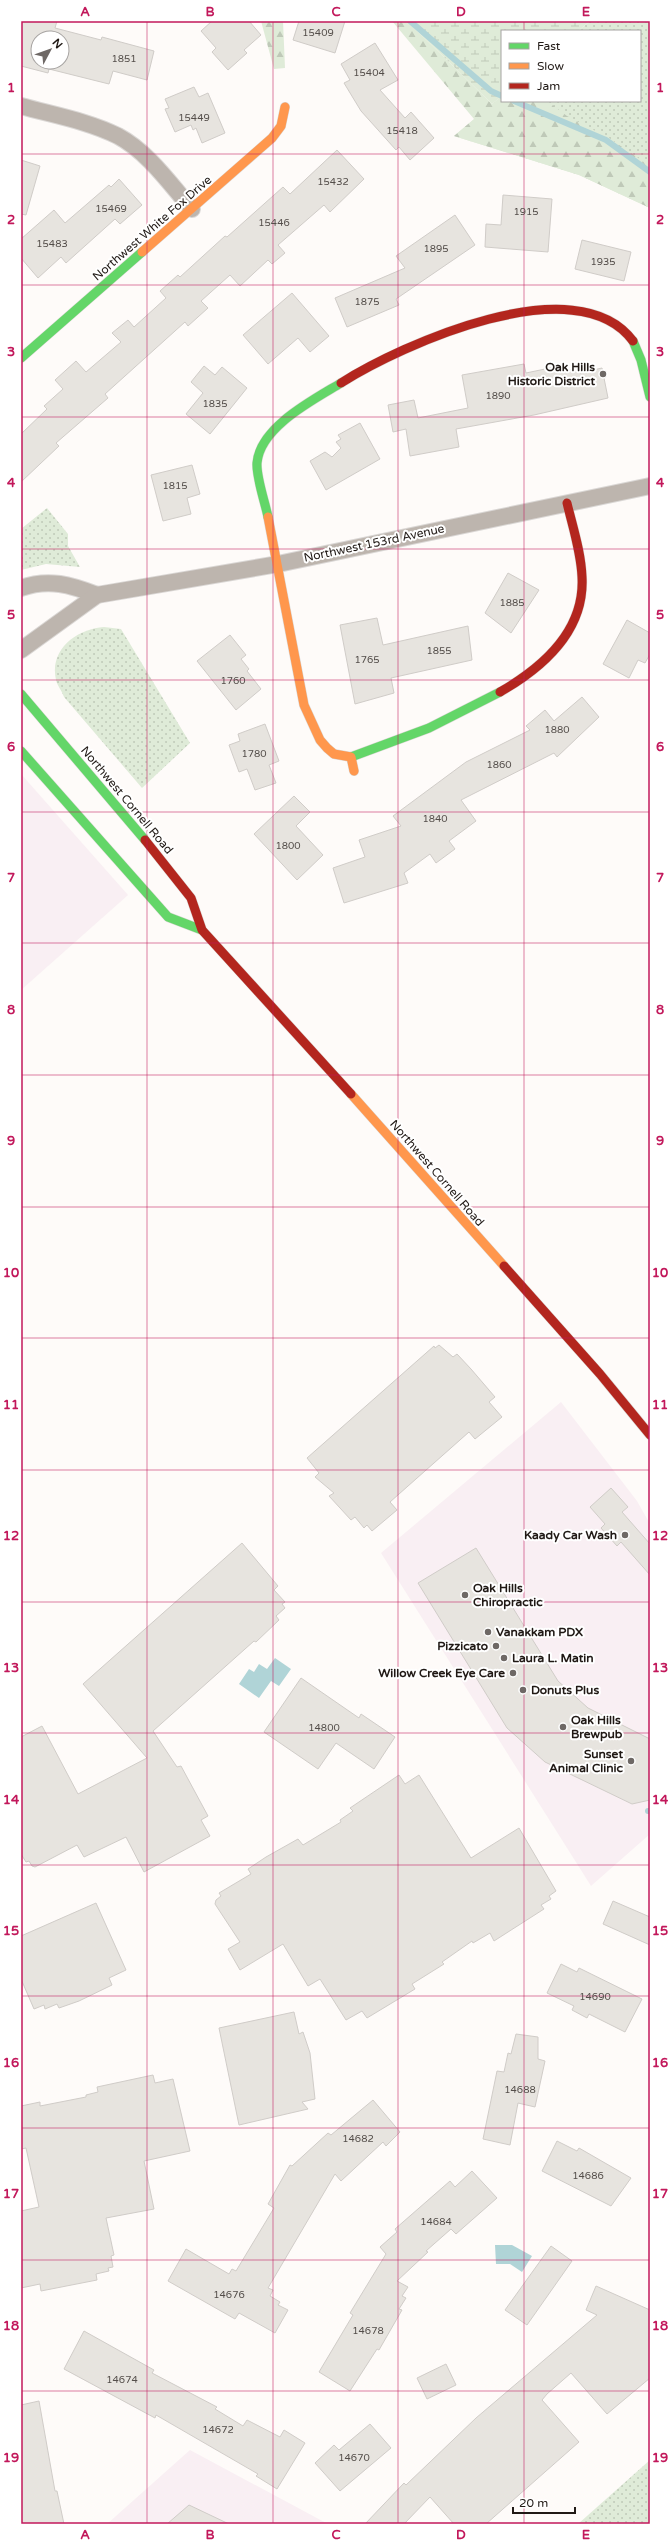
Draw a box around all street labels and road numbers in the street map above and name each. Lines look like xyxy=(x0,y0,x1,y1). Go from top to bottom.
street label: Northwest White Fox Drive xyxy=(90,172,214,283)
street label: Northwest 153rd Avenue xyxy=(302,521,446,565)
street label: Northwest Cornell Road xyxy=(78,743,176,857)
street label: Northwest Cornell Road xyxy=(387,1117,487,1229)

